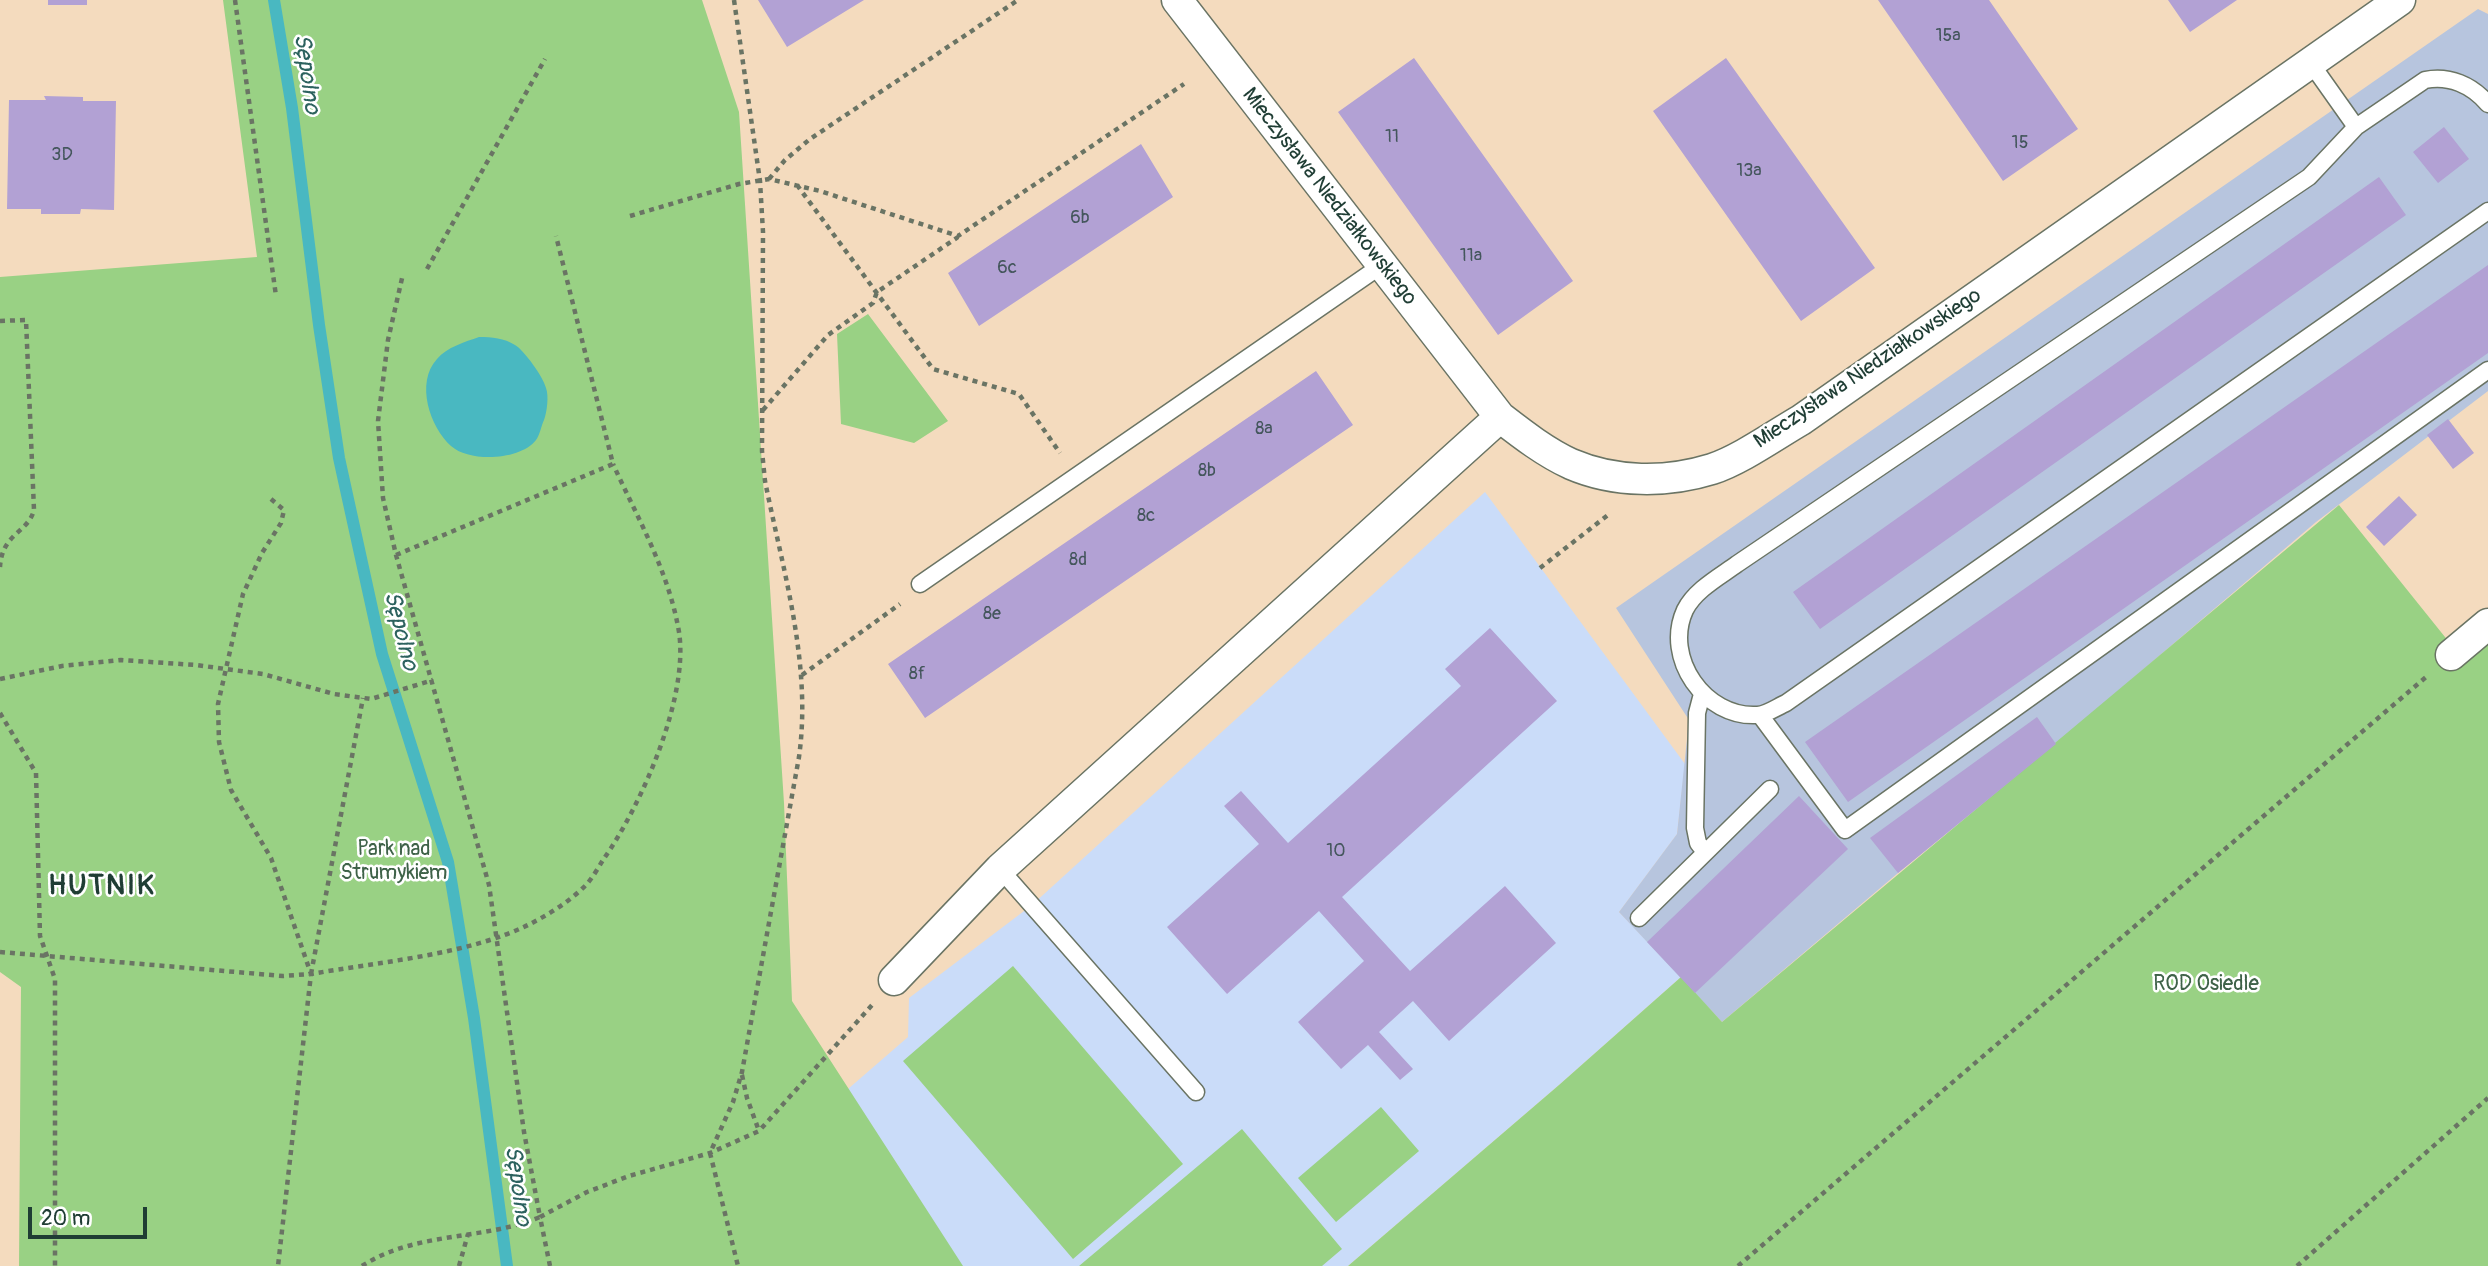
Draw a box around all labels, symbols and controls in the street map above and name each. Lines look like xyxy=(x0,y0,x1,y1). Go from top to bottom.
house number: 15a xyxy=(1935,25,1961,47)
water label: Sępolno xyxy=(287,32,325,116)
street label: Mieczysława Niedziałkowskiego xyxy=(1236,83,1422,311)
house number: 11 xyxy=(1385,126,1399,148)
house number: 15 xyxy=(2012,132,2028,154)
house number: 3D xyxy=(51,144,73,166)
house number: 13a xyxy=(1736,160,1762,182)
house number: 6b xyxy=(1070,207,1090,229)
house number: 11a xyxy=(1460,245,1482,267)
house number: 6c xyxy=(997,257,1017,279)
street label: Mieczysława Niedziałkowskiego xyxy=(1749,283,1987,455)
house number: 8a xyxy=(1255,418,1273,440)
house number: 8b xyxy=(1198,460,1216,482)
house number: 8c xyxy=(1137,505,1155,527)
house number: 8d xyxy=(1069,549,1087,571)
water label: Sępolno xyxy=(377,589,423,673)
house number: 8e xyxy=(983,603,1001,625)
house number: 8f xyxy=(909,663,925,685)
park label: Park nad Strumykiem xyxy=(340,837,448,887)
house number: 10 xyxy=(1326,840,1346,862)
district label: HUTNIK xyxy=(49,870,155,904)
park label: ROD Osiedle xyxy=(2153,972,2259,998)
water label: Sępolno xyxy=(498,1144,536,1228)
scale bar xyxy=(32,1192,150,1236)
text: 20 m xyxy=(41,1205,90,1232)

